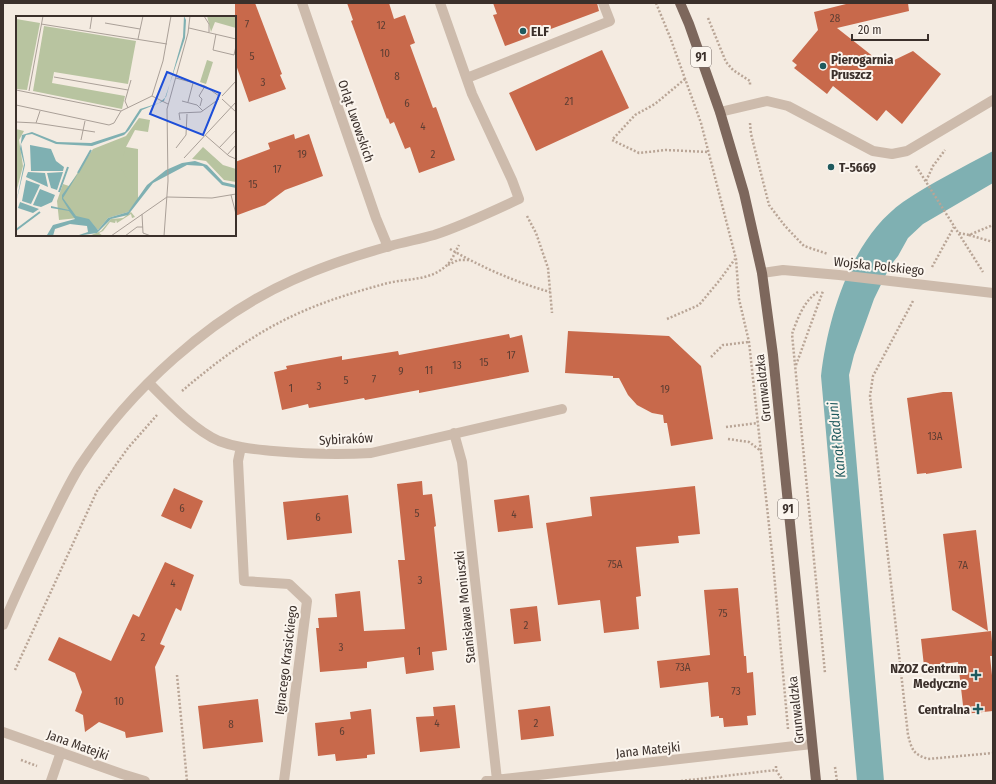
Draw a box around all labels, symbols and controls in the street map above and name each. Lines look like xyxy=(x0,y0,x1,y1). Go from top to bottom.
house number: 28 xyxy=(830,12,841,25)
inset map xyxy=(16,16,236,236)
scale bar xyxy=(852,16,928,42)
house number: 7 xyxy=(245,18,250,31)
house number: 12 xyxy=(376,19,386,32)
text: 20 m xyxy=(858,23,882,37)
place label: ELF xyxy=(531,24,549,39)
marker: ELF xyxy=(518,26,528,36)
house number: 10 xyxy=(380,47,390,60)
road number: 91 xyxy=(691,47,711,67)
house number: 5 xyxy=(249,50,255,63)
place label: Pierogarnia Pruszcz xyxy=(831,52,894,82)
marker: Pierogarnia Pruszcz xyxy=(818,61,828,71)
house number: 8 xyxy=(394,70,400,83)
house number: 3 xyxy=(261,76,266,89)
street label: Orląt Lwowskich xyxy=(335,78,377,164)
house number: 21 xyxy=(565,95,573,108)
house number: 6 xyxy=(404,97,410,110)
house number: 4 xyxy=(420,120,426,133)
house number: 19 xyxy=(297,148,307,161)
house number: 2 xyxy=(431,148,436,161)
place label: T-5669 xyxy=(839,160,876,175)
marker: T-5669 xyxy=(826,162,836,172)
house number: 17 xyxy=(273,163,282,176)
house number: 15 xyxy=(248,178,258,191)
street label: Wojska Polskiego xyxy=(833,254,925,278)
house number: 17 xyxy=(507,349,516,362)
street label: Grunwaldzka xyxy=(752,353,774,423)
house number: 15 xyxy=(479,356,489,369)
house number: 13 xyxy=(452,359,462,372)
house number: 11 xyxy=(425,364,433,377)
house number: 9 xyxy=(398,365,404,378)
house number: 7 xyxy=(372,373,377,386)
house number: 5 xyxy=(343,374,349,387)
house number: 3 xyxy=(317,380,322,393)
house number: 1 xyxy=(289,382,293,395)
house number: 19 xyxy=(660,383,670,396)
water label: Kanał Raduni xyxy=(825,401,849,479)
street label: Sybiraków xyxy=(319,430,374,448)
house number: 13A xyxy=(927,430,943,443)
road number: 91 xyxy=(778,499,798,519)
house number: 6 xyxy=(179,502,185,515)
house number: 5 xyxy=(414,507,420,520)
house number: 4 xyxy=(511,508,517,521)
house number: 6 xyxy=(315,511,321,524)
street label: Stanisława Moniuszki xyxy=(452,550,478,664)
house number: 75A xyxy=(607,558,623,571)
house number: 7A xyxy=(958,559,968,572)
house number: 3 xyxy=(418,574,423,587)
house number: 4 xyxy=(170,577,176,590)
street label: Ignacego Krasickiego xyxy=(272,604,300,716)
house number: 75 xyxy=(718,607,728,620)
house number: 2 xyxy=(524,619,529,632)
house number: 2 xyxy=(141,631,146,644)
house number: 3 xyxy=(339,641,344,654)
house number: 1 xyxy=(417,645,421,658)
house number: 73A xyxy=(675,661,691,674)
place label: NZOZ Centrum Medyczne xyxy=(890,661,967,691)
marker: NZOZ Centrum Medyczne xyxy=(970,669,982,681)
street label: Grunwaldzka xyxy=(785,675,807,745)
house number: 73 xyxy=(731,685,741,698)
house number: 10 xyxy=(114,695,124,708)
place label: Centralna xyxy=(918,702,971,717)
marker: Centralna xyxy=(973,704,983,714)
house number: 4 xyxy=(434,717,440,730)
house number: 2 xyxy=(534,717,539,730)
house number: 8 xyxy=(228,718,234,731)
house number: 6 xyxy=(339,725,345,738)
street label: Jana Matejki xyxy=(45,727,111,763)
street label: Jana Matejki xyxy=(615,739,681,761)

